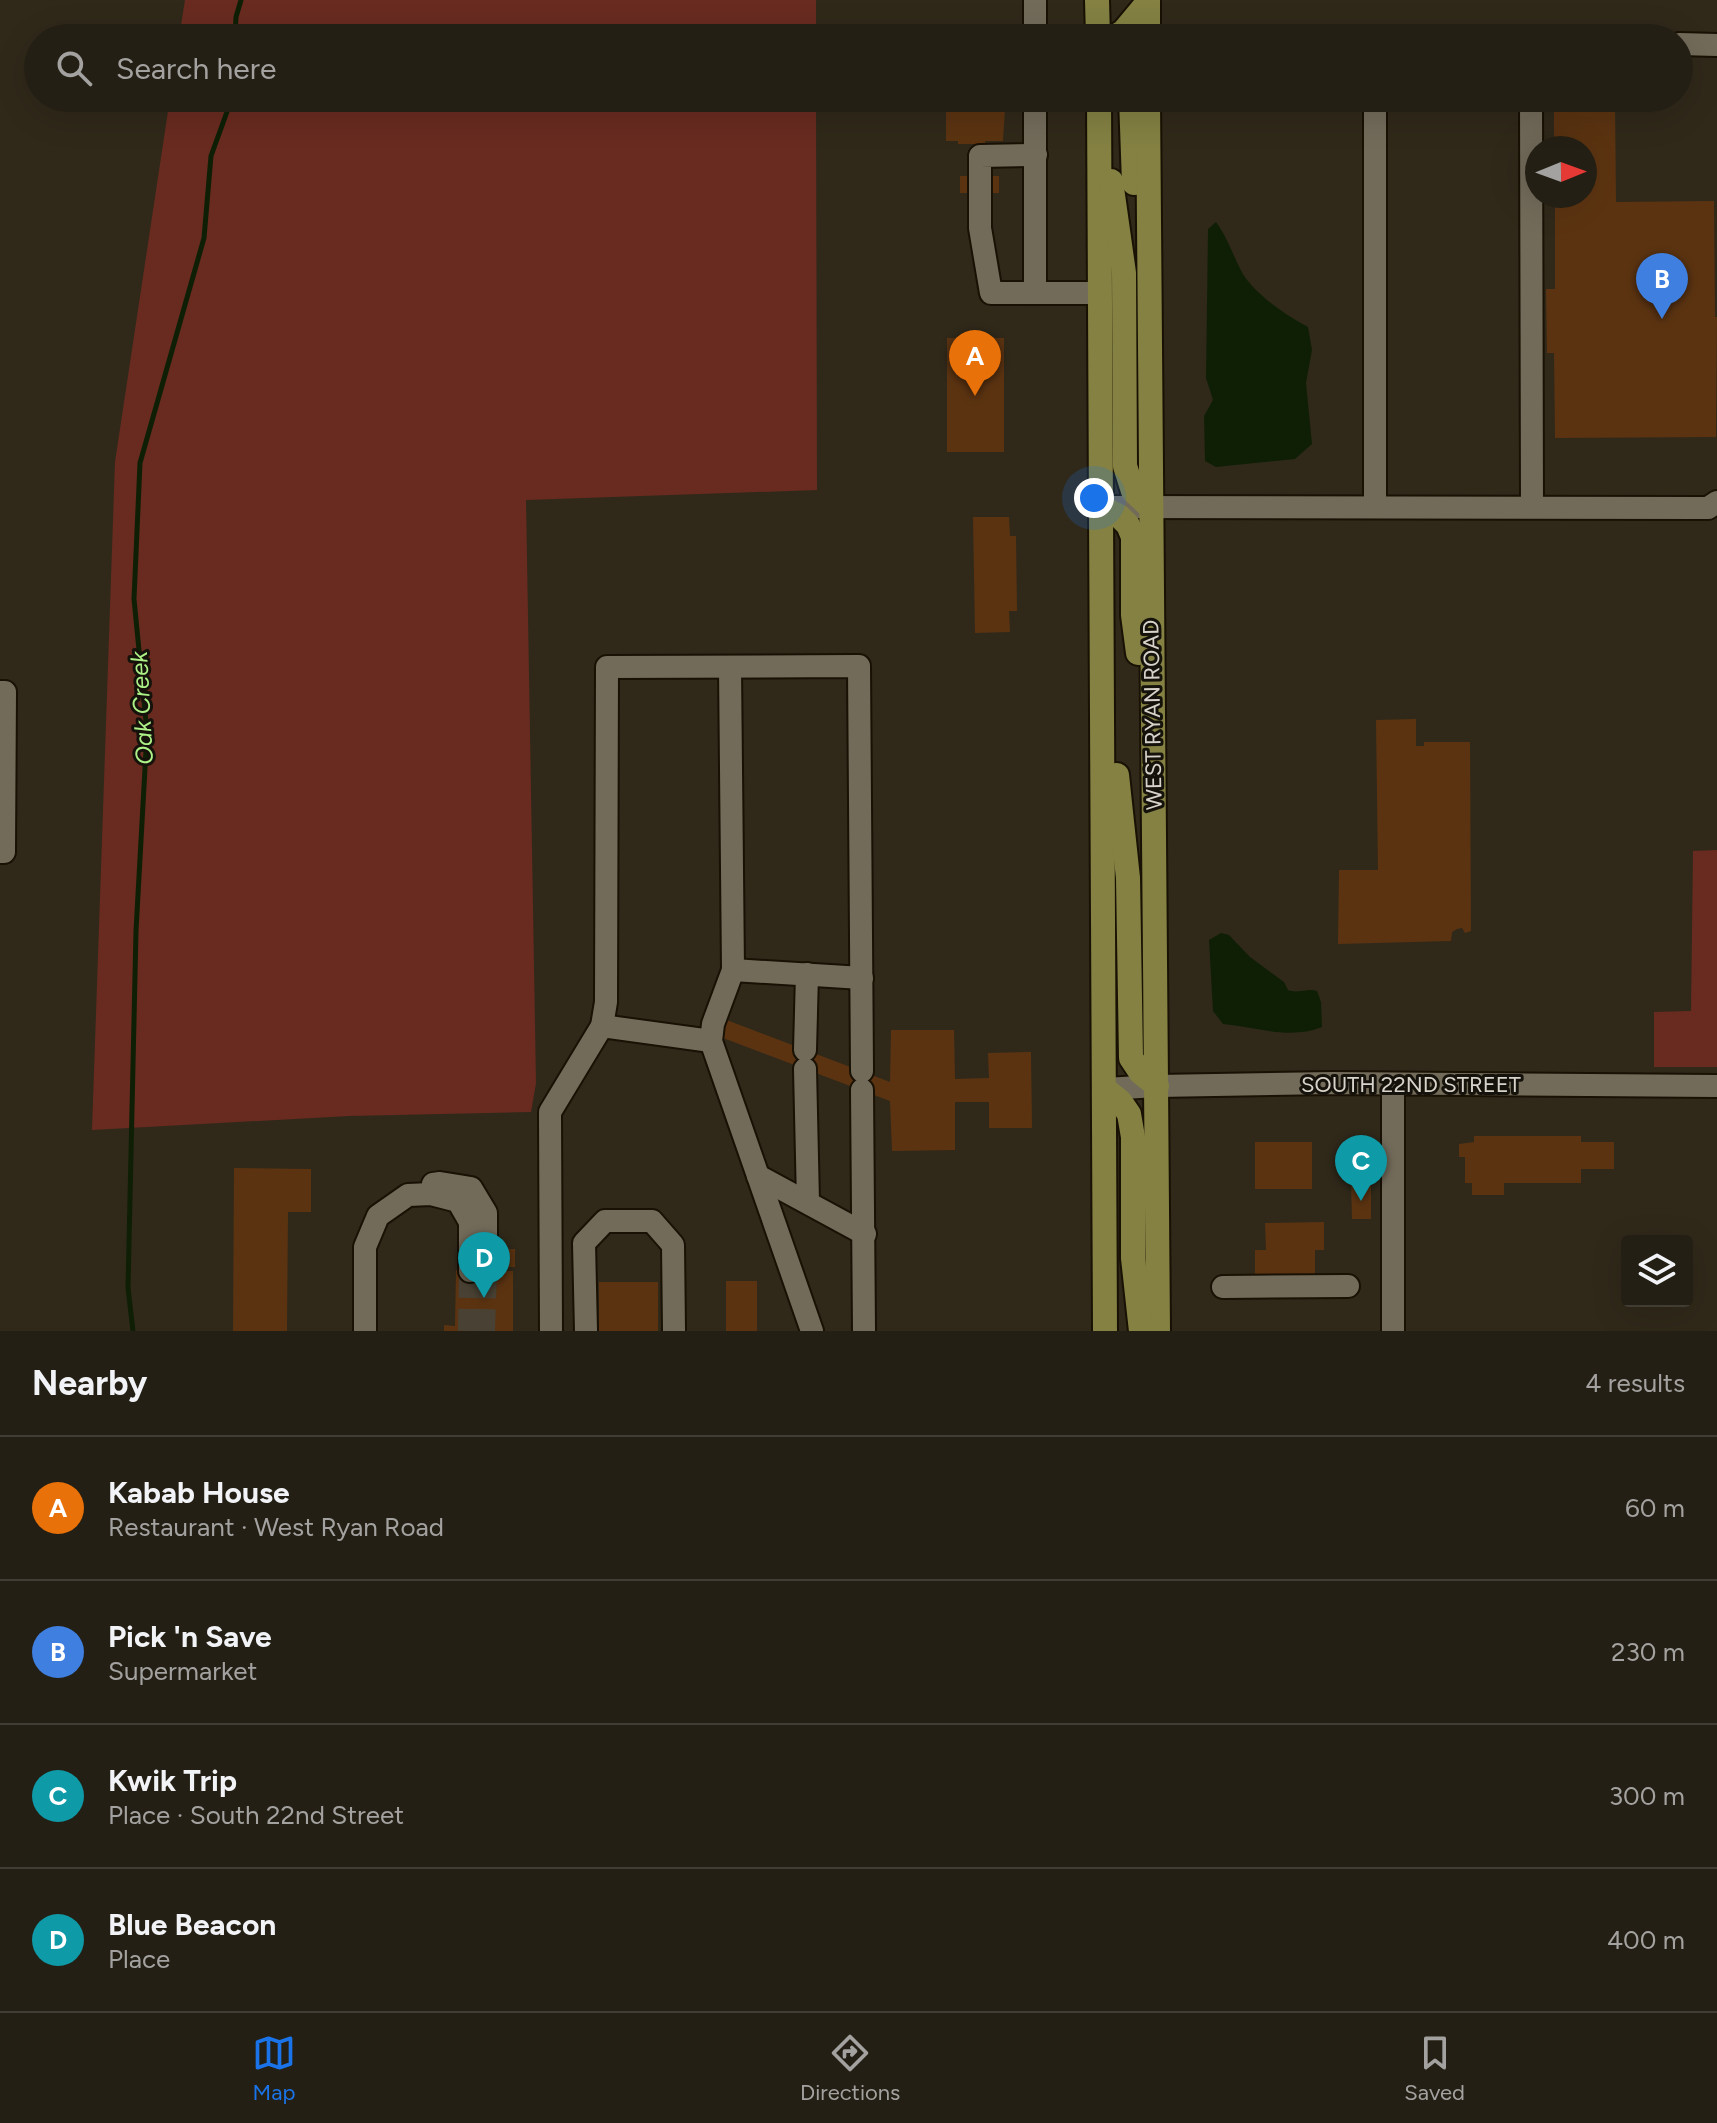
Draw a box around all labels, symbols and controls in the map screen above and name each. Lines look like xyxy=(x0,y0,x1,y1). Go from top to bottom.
search box xyxy=(24,24,1693,112)
icon: search xyxy=(52,46,96,90)
text: Search here xyxy=(116,50,276,87)
north arrow xyxy=(1525,136,1597,208)
pin: B xyxy=(1636,253,1688,319)
pin: A xyxy=(949,330,1001,396)
your location xyxy=(1074,478,1114,518)
street label: WEST RYAN ROAD xyxy=(1137,620,1168,810)
water label: Oak Creek xyxy=(124,649,159,766)
street label: SOUTH 22ND STREET xyxy=(1301,1071,1521,1098)
pin: C xyxy=(1335,1135,1387,1201)
pin: D xyxy=(458,1232,510,1298)
map controls xyxy=(1621,1235,1693,1307)
button: layers xyxy=(1621,1235,1693,1307)
text: Nearby xyxy=(32,1363,147,1404)
text: 4 results xyxy=(1585,1367,1685,1399)
text: Kabab House xyxy=(108,1474,290,1511)
text: A xyxy=(49,1492,67,1524)
text: 60 m xyxy=(1625,1492,1685,1524)
text: Restaurant · West Ryan Road xyxy=(108,1511,444,1543)
text: Pick 'n Save xyxy=(108,1618,272,1655)
text: B xyxy=(50,1636,66,1668)
text: 230 m xyxy=(1611,1636,1685,1668)
text: Supermarket xyxy=(108,1655,257,1687)
text: Kwik Trip xyxy=(108,1762,237,1799)
text: C xyxy=(49,1780,67,1812)
text: 300 m xyxy=(1609,1780,1685,1812)
text: Place · South 22nd Street xyxy=(108,1799,404,1831)
text: Blue Beacon xyxy=(108,1906,276,1943)
text: D xyxy=(49,1924,67,1956)
text: 400 m xyxy=(1607,1924,1685,1956)
text: Place xyxy=(108,1943,170,1975)
tab: Map xyxy=(252,2031,296,2106)
tab: Directions xyxy=(800,2031,900,2106)
tab: Saved xyxy=(1404,2031,1465,2106)

